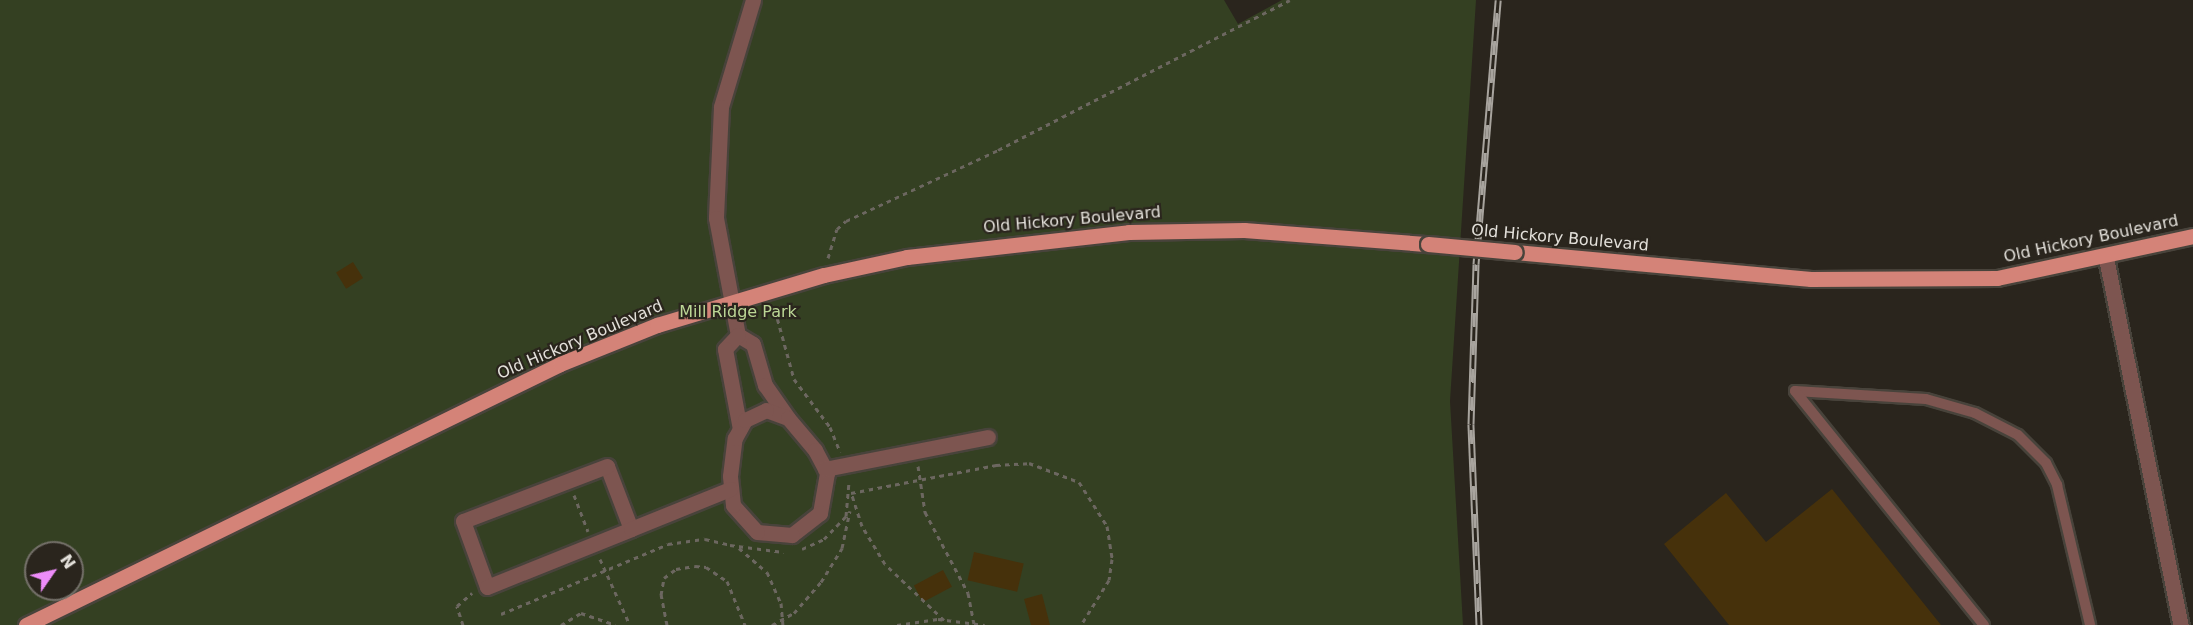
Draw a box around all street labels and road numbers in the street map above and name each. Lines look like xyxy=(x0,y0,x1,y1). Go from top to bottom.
street label: Old Hickory Boulevard xyxy=(982,203,1162,237)
street label: Old Hickory Boulevard xyxy=(2002,211,2180,267)
street label: Old Hickory Boulevard xyxy=(1470,221,1650,255)
street label: Old Hickory Boulevard xyxy=(494,296,666,384)

